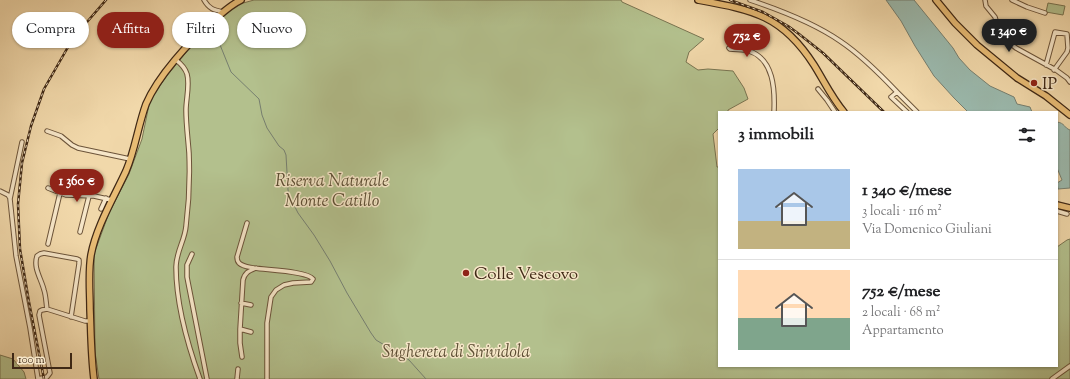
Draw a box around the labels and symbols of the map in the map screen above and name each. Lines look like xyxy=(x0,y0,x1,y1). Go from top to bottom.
pin: 1 340 € xyxy=(972,19,1046,53)
pin: 752 € xyxy=(719,24,775,58)
place label: IP xyxy=(1042,73,1058,97)
marker: IP xyxy=(1029,78,1039,88)
pin: 1 360 € xyxy=(40,169,114,203)
park label: Riserva Naturale Monte Catillo xyxy=(275,170,389,214)
place label: Colle Vescovo xyxy=(474,263,578,287)
marker: Colle Vescovo xyxy=(461,268,471,278)
park label: Sughereta di Sirividola xyxy=(382,341,530,365)
scale bar xyxy=(12,351,72,370)

